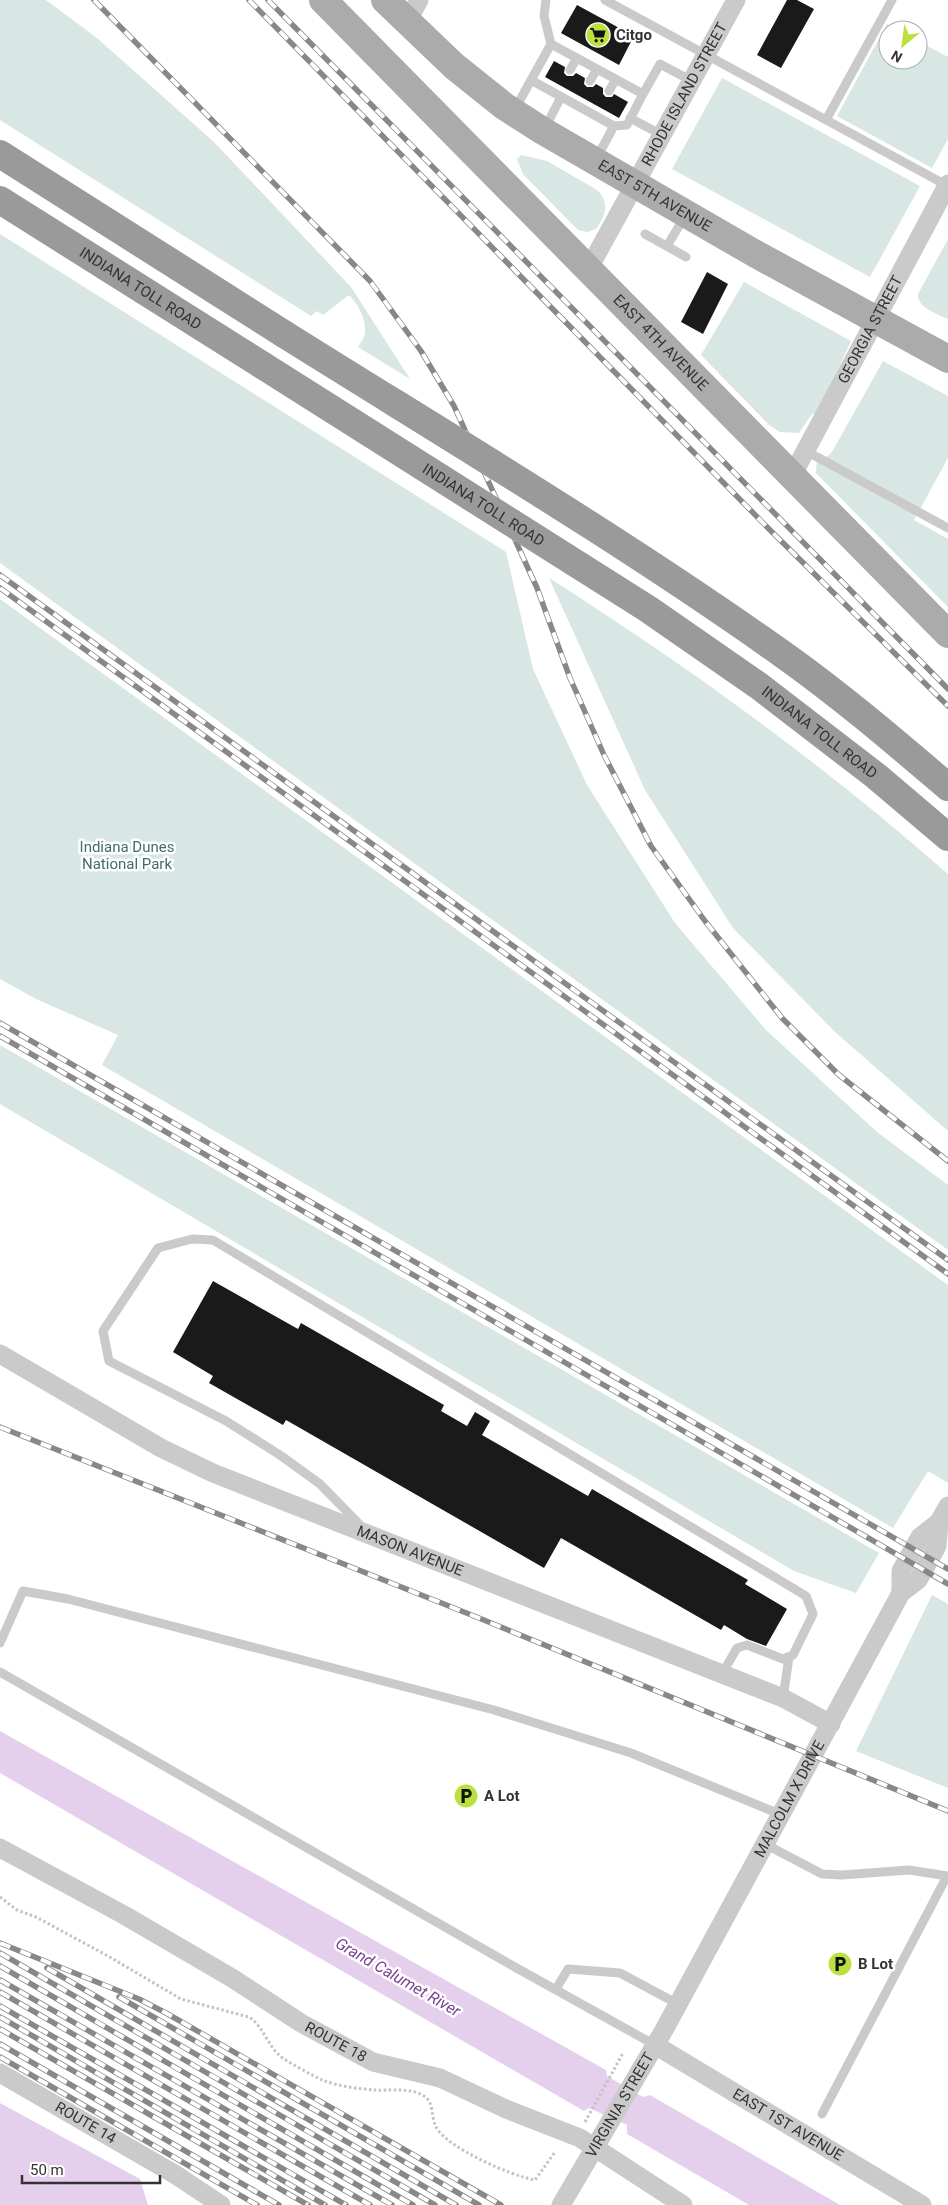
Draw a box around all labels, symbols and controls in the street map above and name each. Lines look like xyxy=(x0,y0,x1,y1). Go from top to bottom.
street label: RHODE ISLAND STREET xyxy=(638,19,731,169)
north arrow xyxy=(878,20,928,70)
supermarket icon: Citgo xyxy=(585,22,611,48)
place label: Citgo xyxy=(616,26,652,44)
text: N xyxy=(888,47,905,66)
street label: EAST 5TH AVENUE xyxy=(595,156,715,236)
street label: INDIANA TOLL ROAD xyxy=(76,243,205,334)
street label: GEORGIA STREET xyxy=(834,273,906,387)
street label: EAST 4TH AVENUE xyxy=(609,291,712,395)
street label: INDIANA TOLL ROAD xyxy=(419,460,548,550)
street label: INDIANA TOLL ROAD xyxy=(758,682,881,783)
park label: Indiana Dunes National Park xyxy=(80,838,174,873)
street label: MASON AVENUE xyxy=(354,1522,466,1580)
street label: MALCOLM X DRIVE xyxy=(750,1737,828,1860)
parking icon: A Lot xyxy=(453,1783,479,1809)
place label: A Lot xyxy=(484,1787,519,1805)
water label: Grand Calumet River xyxy=(332,1933,465,2021)
parking icon: B Lot xyxy=(827,1951,853,1977)
place label: B Lot xyxy=(858,1955,893,1973)
street label: ROUTE 18 xyxy=(302,2018,370,2066)
street label: VIRGINIA STREET xyxy=(582,2049,658,2161)
street label: EAST 1ST AVENUE xyxy=(729,2085,847,2165)
street label: ROUTE 14 xyxy=(52,2098,120,2148)
scale bar xyxy=(22,2152,160,2184)
text: 50 m xyxy=(30,2161,64,2179)

